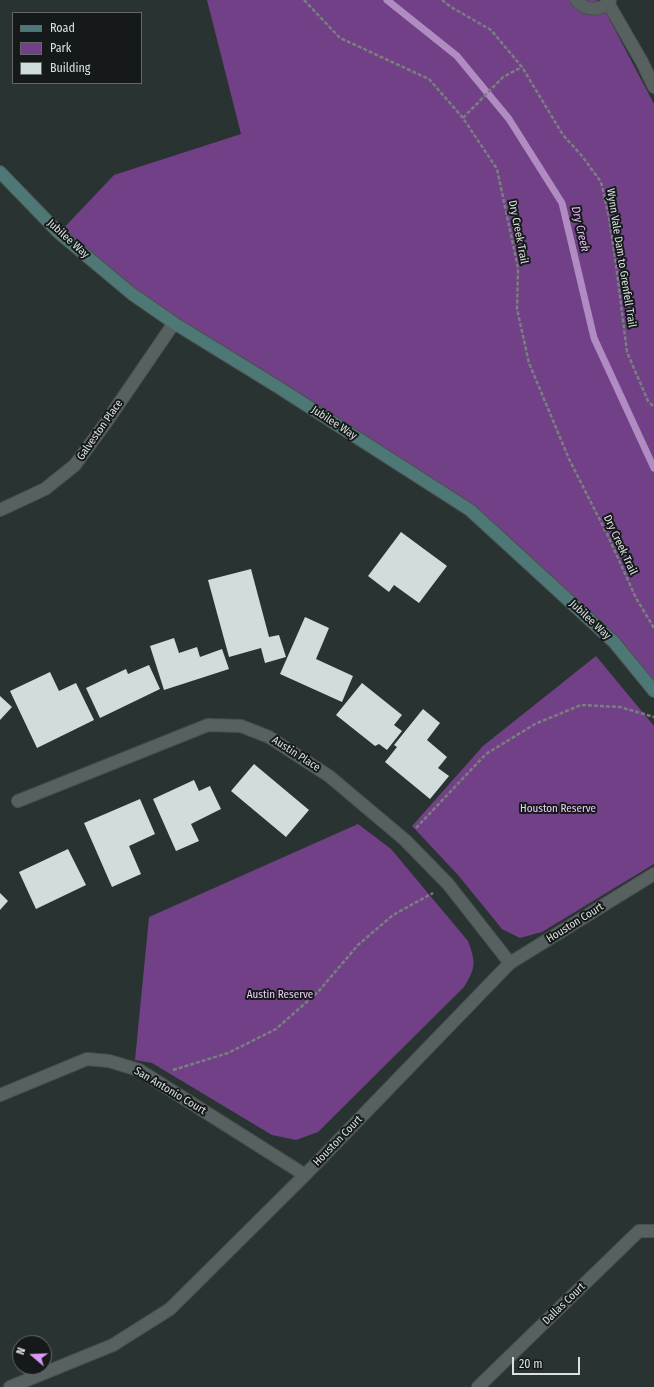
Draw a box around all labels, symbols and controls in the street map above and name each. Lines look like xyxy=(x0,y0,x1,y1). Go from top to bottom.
legend xyxy=(12,12,142,84)
text: Road xyxy=(50,21,75,35)
text: Park xyxy=(50,41,71,55)
text: Building xyxy=(50,61,90,75)
street label: Wynn Vale Dam to Grenfell Trail xyxy=(603,188,639,328)
street label: Dry Creek Trail xyxy=(505,199,531,265)
water label: Dry Creek xyxy=(568,205,592,253)
street label: Jubilee Way xyxy=(44,217,92,261)
street label: Galveston Place xyxy=(74,397,126,463)
street label: Jubilee Way xyxy=(309,403,359,443)
street label: Dry Creek Trail xyxy=(600,513,640,577)
street label: Jubilee Way xyxy=(567,598,613,642)
street label: Austin Place xyxy=(269,734,323,774)
park label: Houston Reserve xyxy=(520,802,596,816)
street label: Houston Court xyxy=(544,900,606,946)
park label: Austin Reserve xyxy=(247,988,313,1002)
street label: San Antonio Court xyxy=(132,1064,208,1118)
street label: Houston Court xyxy=(311,1113,365,1169)
street label: Dallas Court xyxy=(540,1280,588,1328)
north arrow xyxy=(12,1335,52,1375)
text: N xyxy=(14,1346,28,1356)
scale bar xyxy=(514,1349,582,1375)
text: 20 m xyxy=(519,1357,543,1371)

